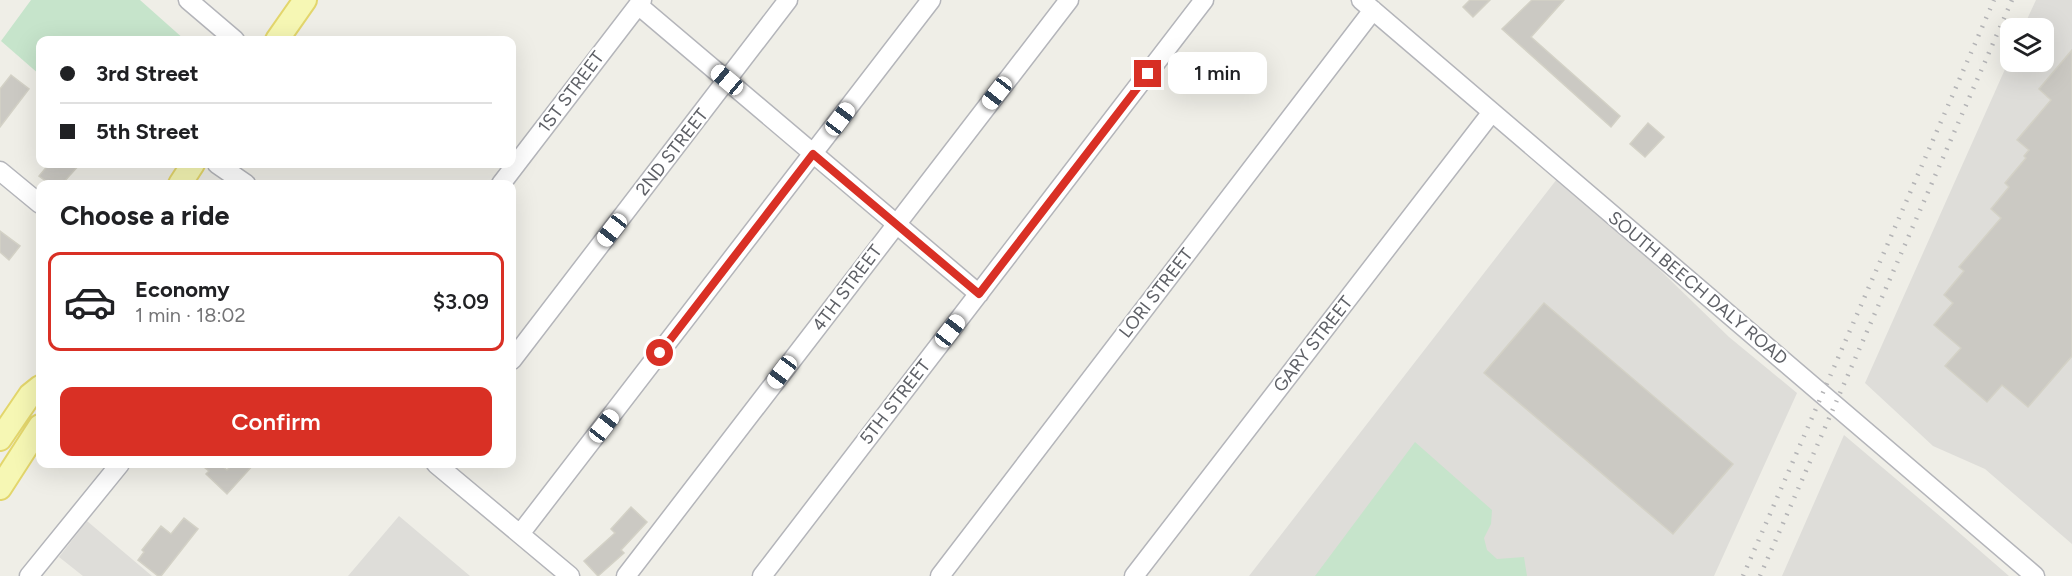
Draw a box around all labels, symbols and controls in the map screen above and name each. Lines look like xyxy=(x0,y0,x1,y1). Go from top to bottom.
map controls xyxy=(2000,18,2054,72)
button: layers xyxy=(2000,18,2054,72)
street label: 1ST STREET xyxy=(533,47,609,137)
callout: 1 min xyxy=(1169,53,1268,95)
text: 3rd Street xyxy=(96,60,199,87)
route end xyxy=(1134,60,1161,87)
text: 1 min xyxy=(1194,61,1241,85)
car xyxy=(707,62,747,98)
car xyxy=(979,73,1015,113)
car xyxy=(822,99,858,139)
street label: 2ND STREET xyxy=(631,104,713,200)
text: 5th Street xyxy=(96,118,199,145)
text: Choose a ride xyxy=(60,199,229,232)
street label: SOUTH BEECH DALY ROAD xyxy=(1604,206,1792,370)
car xyxy=(594,210,630,250)
street label: 4TH STREET xyxy=(807,240,887,336)
street label: LORI STREET xyxy=(1114,244,1198,342)
icon: car xyxy=(63,275,117,329)
text: Economy xyxy=(135,276,230,303)
text: $3.09 xyxy=(433,288,489,315)
street label: GARY STREET xyxy=(1269,292,1357,396)
text: 1 min · 18:02 xyxy=(135,303,246,327)
car xyxy=(932,311,968,351)
route start xyxy=(646,339,673,366)
car xyxy=(764,352,800,392)
street label: 5TH STREET xyxy=(855,355,935,449)
button: Confirm xyxy=(60,387,492,456)
car xyxy=(586,406,622,446)

